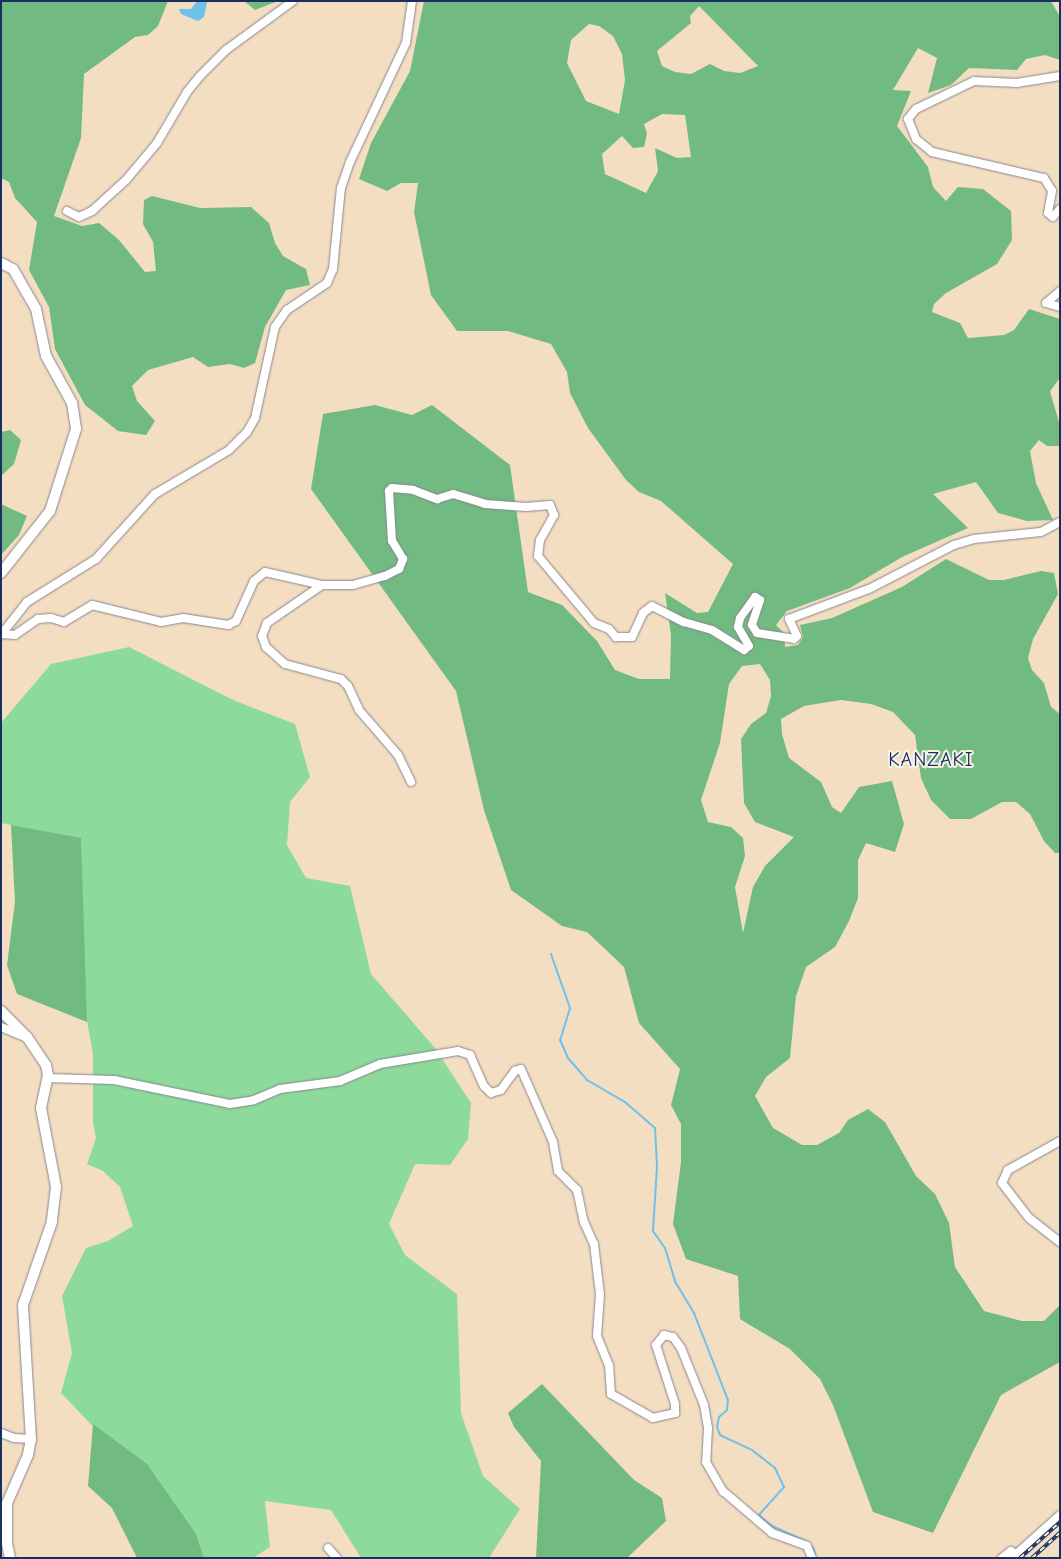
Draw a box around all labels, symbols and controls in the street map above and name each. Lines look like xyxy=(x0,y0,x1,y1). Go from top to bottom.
district label: KANZAKI xyxy=(887,747,975,771)

